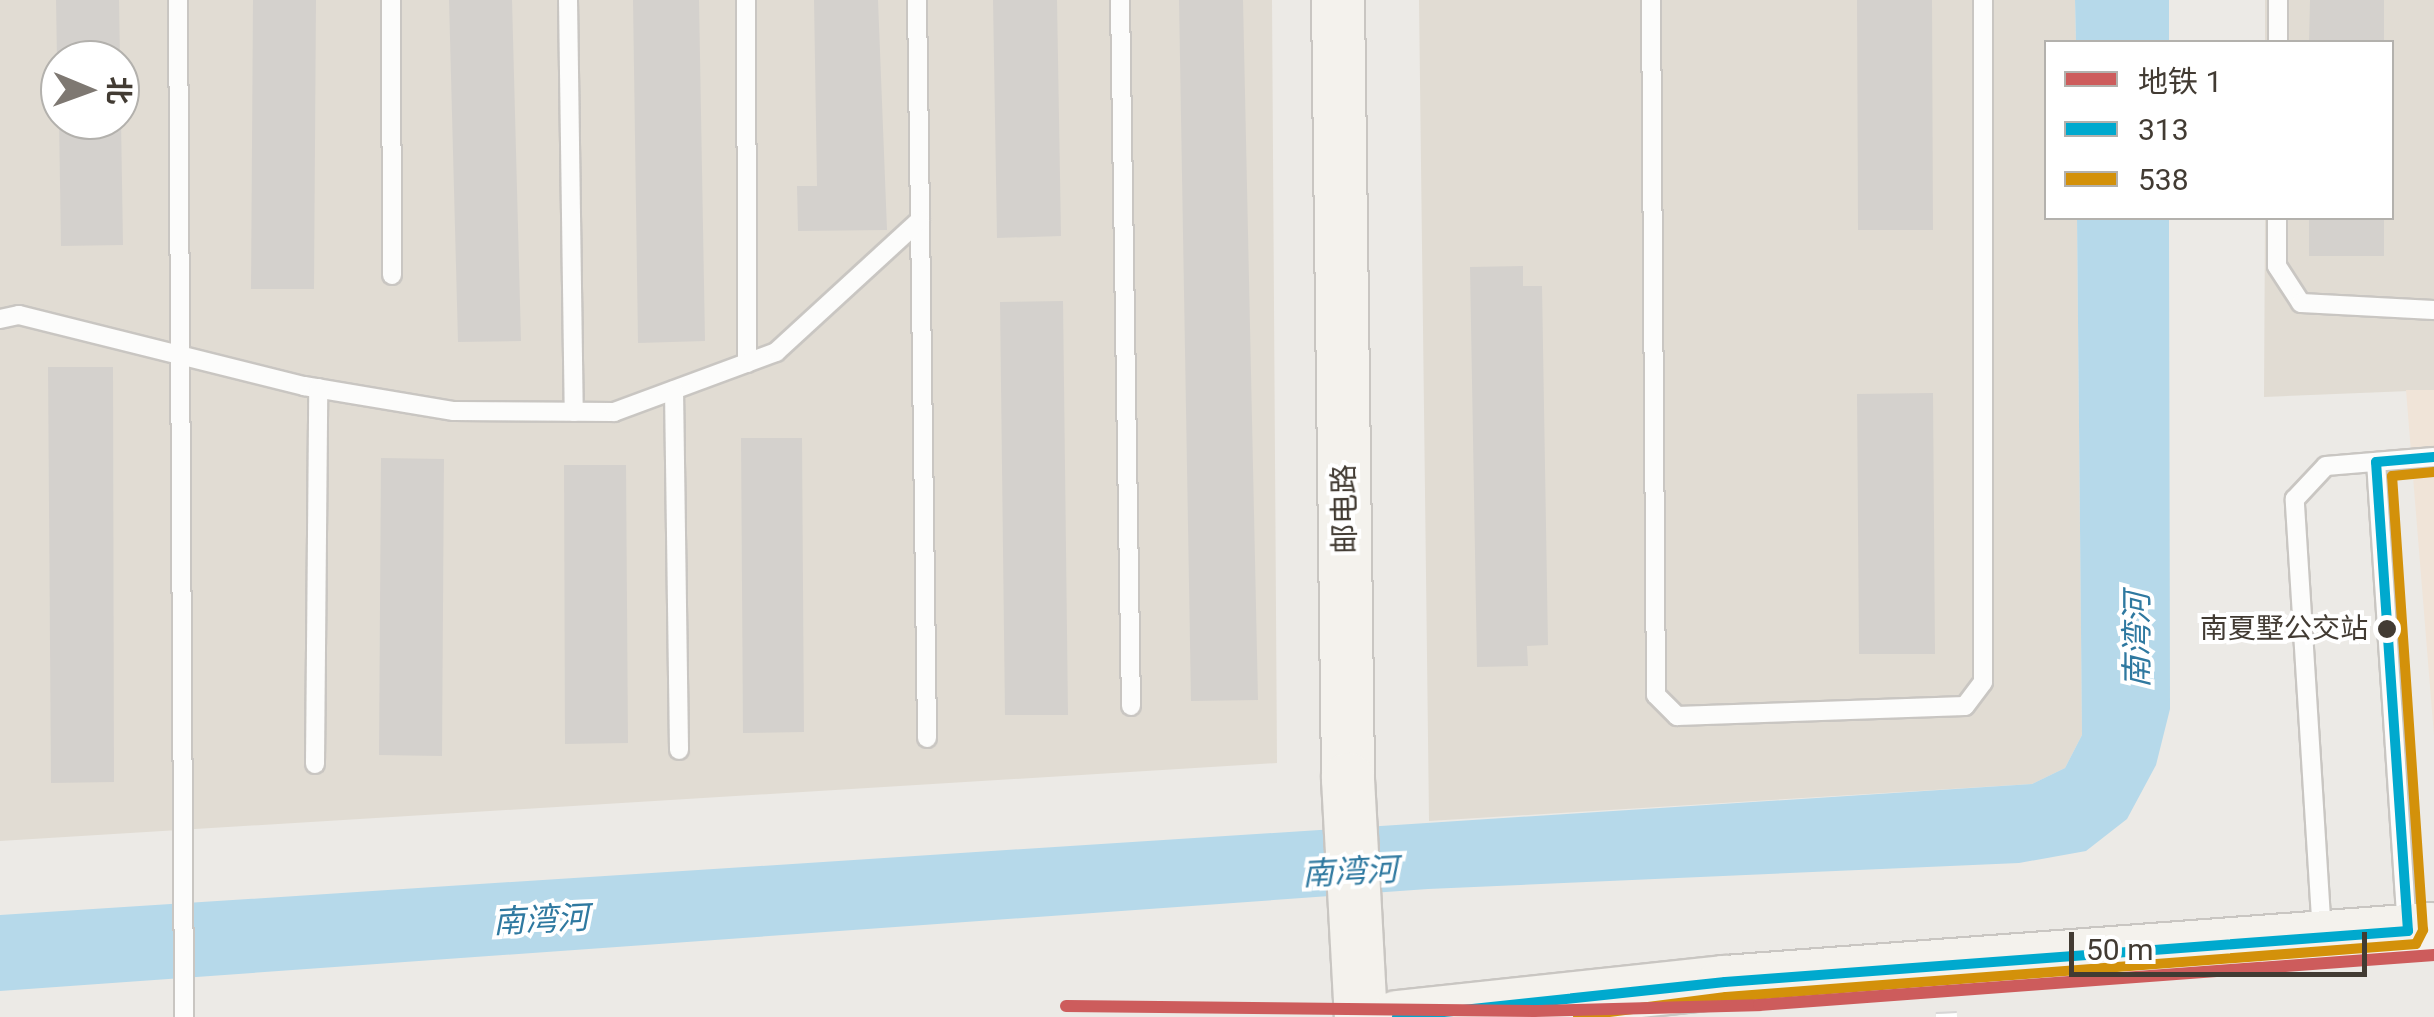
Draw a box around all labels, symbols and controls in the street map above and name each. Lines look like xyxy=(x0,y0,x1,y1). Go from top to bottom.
north arrow xyxy=(40,40,140,140)
legend xyxy=(2044,40,2394,220)
text: 地铁 1 xyxy=(2138,64,2222,99)
text: 北 xyxy=(102,76,135,105)
text: 313 xyxy=(2138,112,2189,147)
text: 538 xyxy=(2138,162,2189,197)
street label: 邮电路 xyxy=(1326,464,1364,554)
water label: 南湾河 xyxy=(2118,592,2156,688)
place label: 南夏墅公交站 xyxy=(2200,612,2368,646)
marker: 南夏墅公交站 xyxy=(2377,619,2397,639)
water label: 南湾河 xyxy=(1301,850,1399,894)
water label: 南湾河 xyxy=(492,898,590,942)
scale bar xyxy=(2074,912,2372,974)
text: 50 m xyxy=(2086,932,2153,967)

